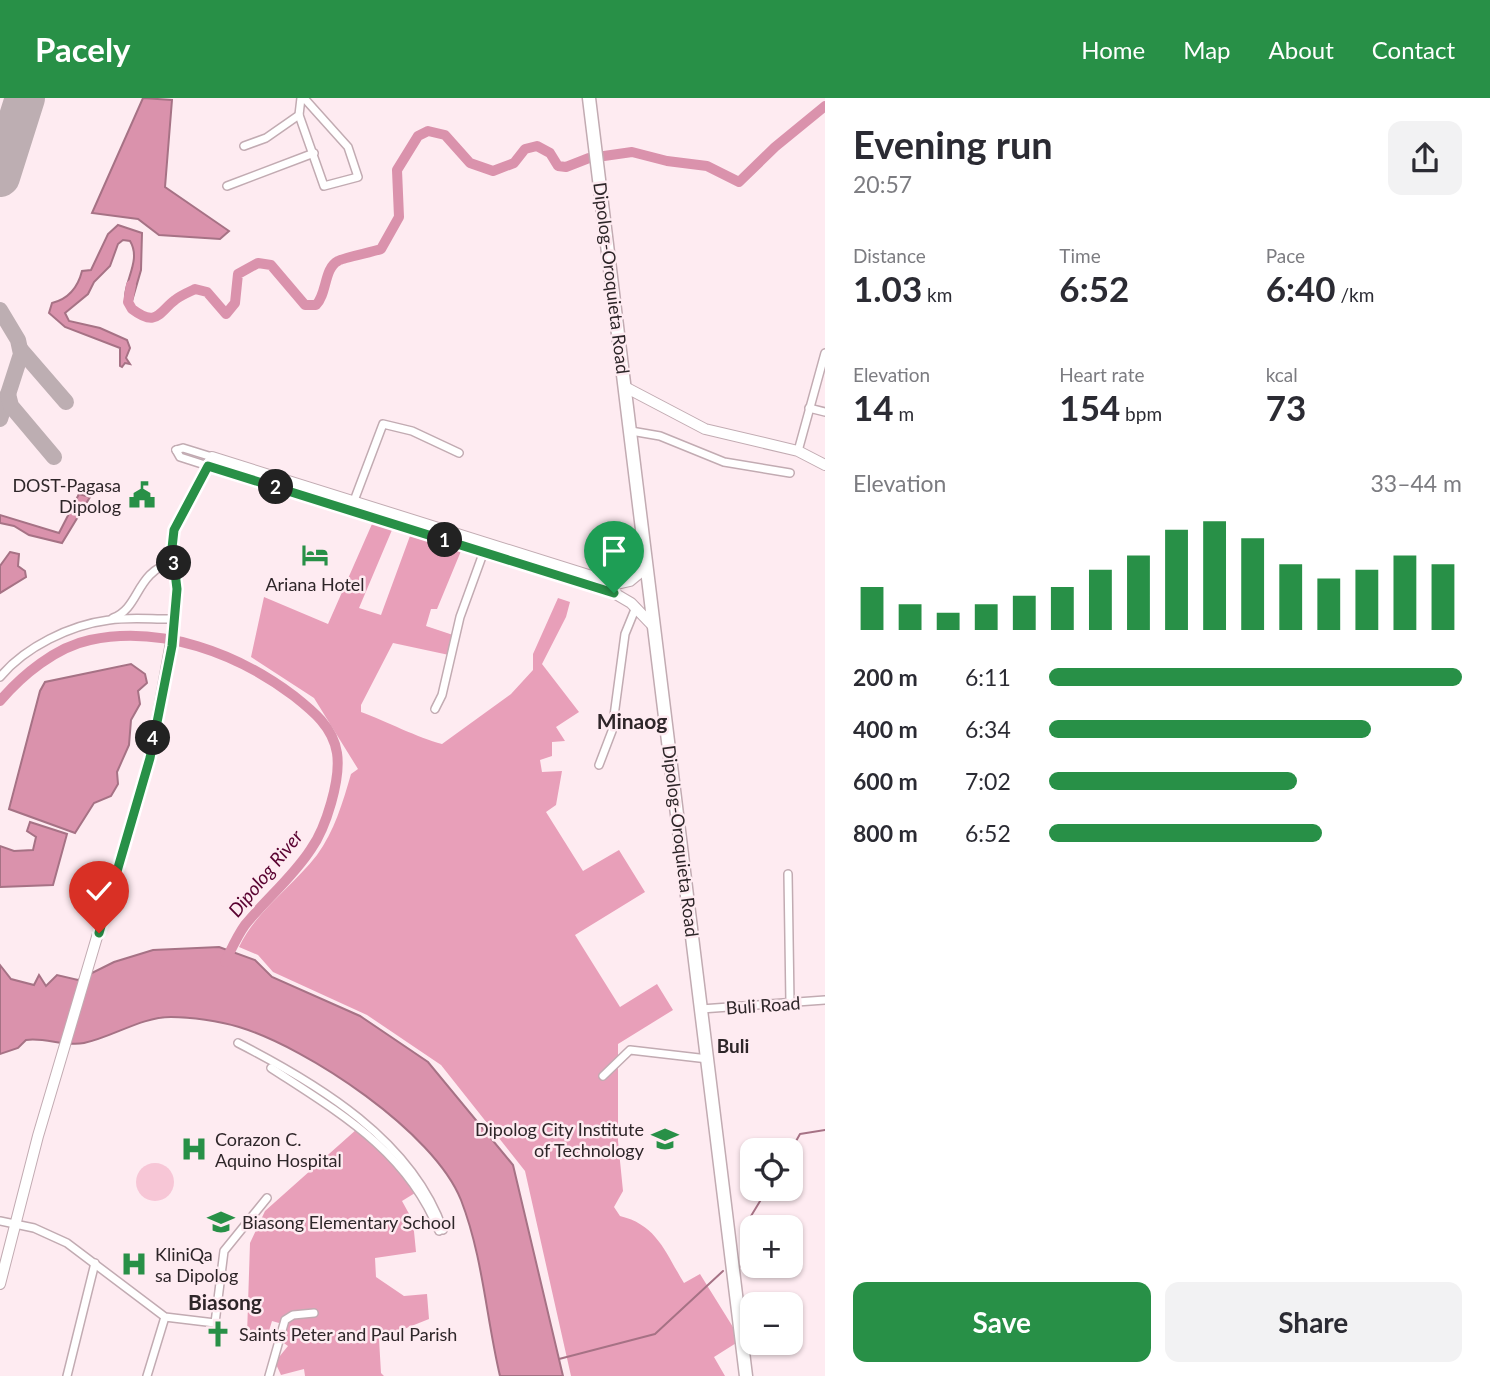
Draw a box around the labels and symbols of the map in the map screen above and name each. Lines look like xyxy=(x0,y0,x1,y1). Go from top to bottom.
street label: Dipolog-Oroquieta Road xyxy=(589,181,635,375)
pin: 2 xyxy=(258,470,294,504)
place label: DOST-Pagasa Dipolog xyxy=(12,474,121,517)
public building icon: DOST-Pagasa Dipolog xyxy=(127,480,157,510)
pin xyxy=(584,521,644,593)
pin: 1 xyxy=(428,522,462,558)
hotel icon: Ariana Hotel xyxy=(300,540,330,570)
pin: 3 xyxy=(156,546,192,580)
place label: Ariana Hotel xyxy=(265,573,365,595)
district label: Minaog xyxy=(597,708,667,733)
pin: 4 xyxy=(136,720,170,756)
street label: Dipolog-Oroquieta Road xyxy=(658,744,704,938)
water label: Dipolog River xyxy=(223,825,307,921)
pin xyxy=(69,861,129,933)
street label: Buli Road xyxy=(725,991,801,1019)
district label: Buli xyxy=(717,1034,749,1057)
place label: Dipolog City Institute of Technology xyxy=(475,1118,645,1161)
school or university icon: Dipolog City Institute of Technology xyxy=(650,1124,680,1154)
place label: Corazon C. Aquino Hospital xyxy=(215,1128,342,1171)
hospital icon: Corazon C. Aquino Hospital xyxy=(179,1134,209,1164)
school or university icon: Biasong Elementary School xyxy=(206,1207,236,1237)
place label: Biasong Elementary School xyxy=(242,1211,455,1233)
place label: KliniQa sa Dipolog xyxy=(155,1243,238,1286)
hospital icon: KliniQa sa Dipolog xyxy=(119,1249,149,1279)
district label: Biasong xyxy=(188,1289,262,1314)
church icon: Saints Peter and Paul Parish xyxy=(203,1319,233,1349)
place label: Saints Peter and Paul Parish xyxy=(239,1323,457,1345)

